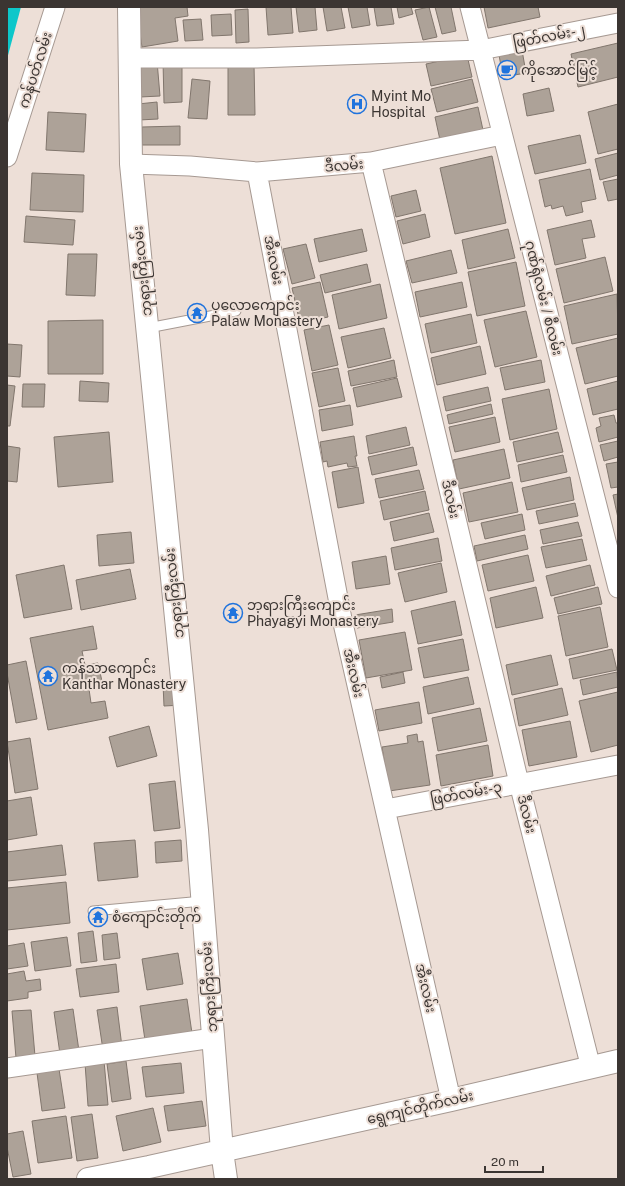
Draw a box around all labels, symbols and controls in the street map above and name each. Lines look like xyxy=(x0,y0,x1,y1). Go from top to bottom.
street label: ဖြတ်လမ်း-၂ xyxy=(511,19,587,55)
street label: ကန်ပတ်လမ်း xyxy=(13,29,59,111)
cafe icon: ကိုအောင်မြင့် xyxy=(496,59,518,81)
place label: ကိုအောင်မြင့် xyxy=(521,60,598,82)
place label: Myint Mo Hospital xyxy=(371,88,431,120)
hospital icon: Myint Mo Hospital xyxy=(346,93,368,115)
street label: ဒီလမ်း xyxy=(324,153,364,175)
street label: ဘုရားကြီးလမ်း xyxy=(127,225,159,317)
street label: အီးလမ်း xyxy=(261,234,289,286)
street label: ဂုဏ်ရုံလမ်း / စီလမ်း xyxy=(518,238,568,358)
place label: ပုလောကျောင်း Palaw Monastery xyxy=(211,295,323,329)
temple icon: ပုလောကျောင်း Palaw Monastery xyxy=(186,302,208,324)
street label: ဒီလမ်း xyxy=(439,478,465,520)
street label: ဘုရားကြီးလမ်း xyxy=(159,547,191,639)
place label: ဘုရားကြီးကျောင်း Phayagyi Monastery xyxy=(247,595,379,629)
temple icon: ဘုရားကြီးကျောင်း Phayagyi Monastery xyxy=(222,602,244,624)
street label: အီးလမ်း xyxy=(341,646,369,699)
place label: ကန်သာကျောင်း Kanthar Monastery xyxy=(62,658,187,692)
temple icon: ကန်သာကျောင်း Kanthar Monastery xyxy=(37,665,59,687)
street label: ဖြတ်လမ်း-၃ xyxy=(429,776,504,812)
street label: ဒီလမ်း xyxy=(515,793,541,835)
temple icon: စံကျောင်းတိုက် xyxy=(87,906,109,928)
place label: စံကျောင်းတိုက် xyxy=(112,907,201,929)
street label: ဘုရားကြီးလမ်း xyxy=(196,941,224,1033)
street label: အီးလမ်း xyxy=(413,961,441,1014)
street label: ရွေကျင်တိုက်လမ်း xyxy=(365,1085,475,1131)
scale bar xyxy=(485,1148,543,1174)
text: 20 m xyxy=(491,1155,519,1169)

